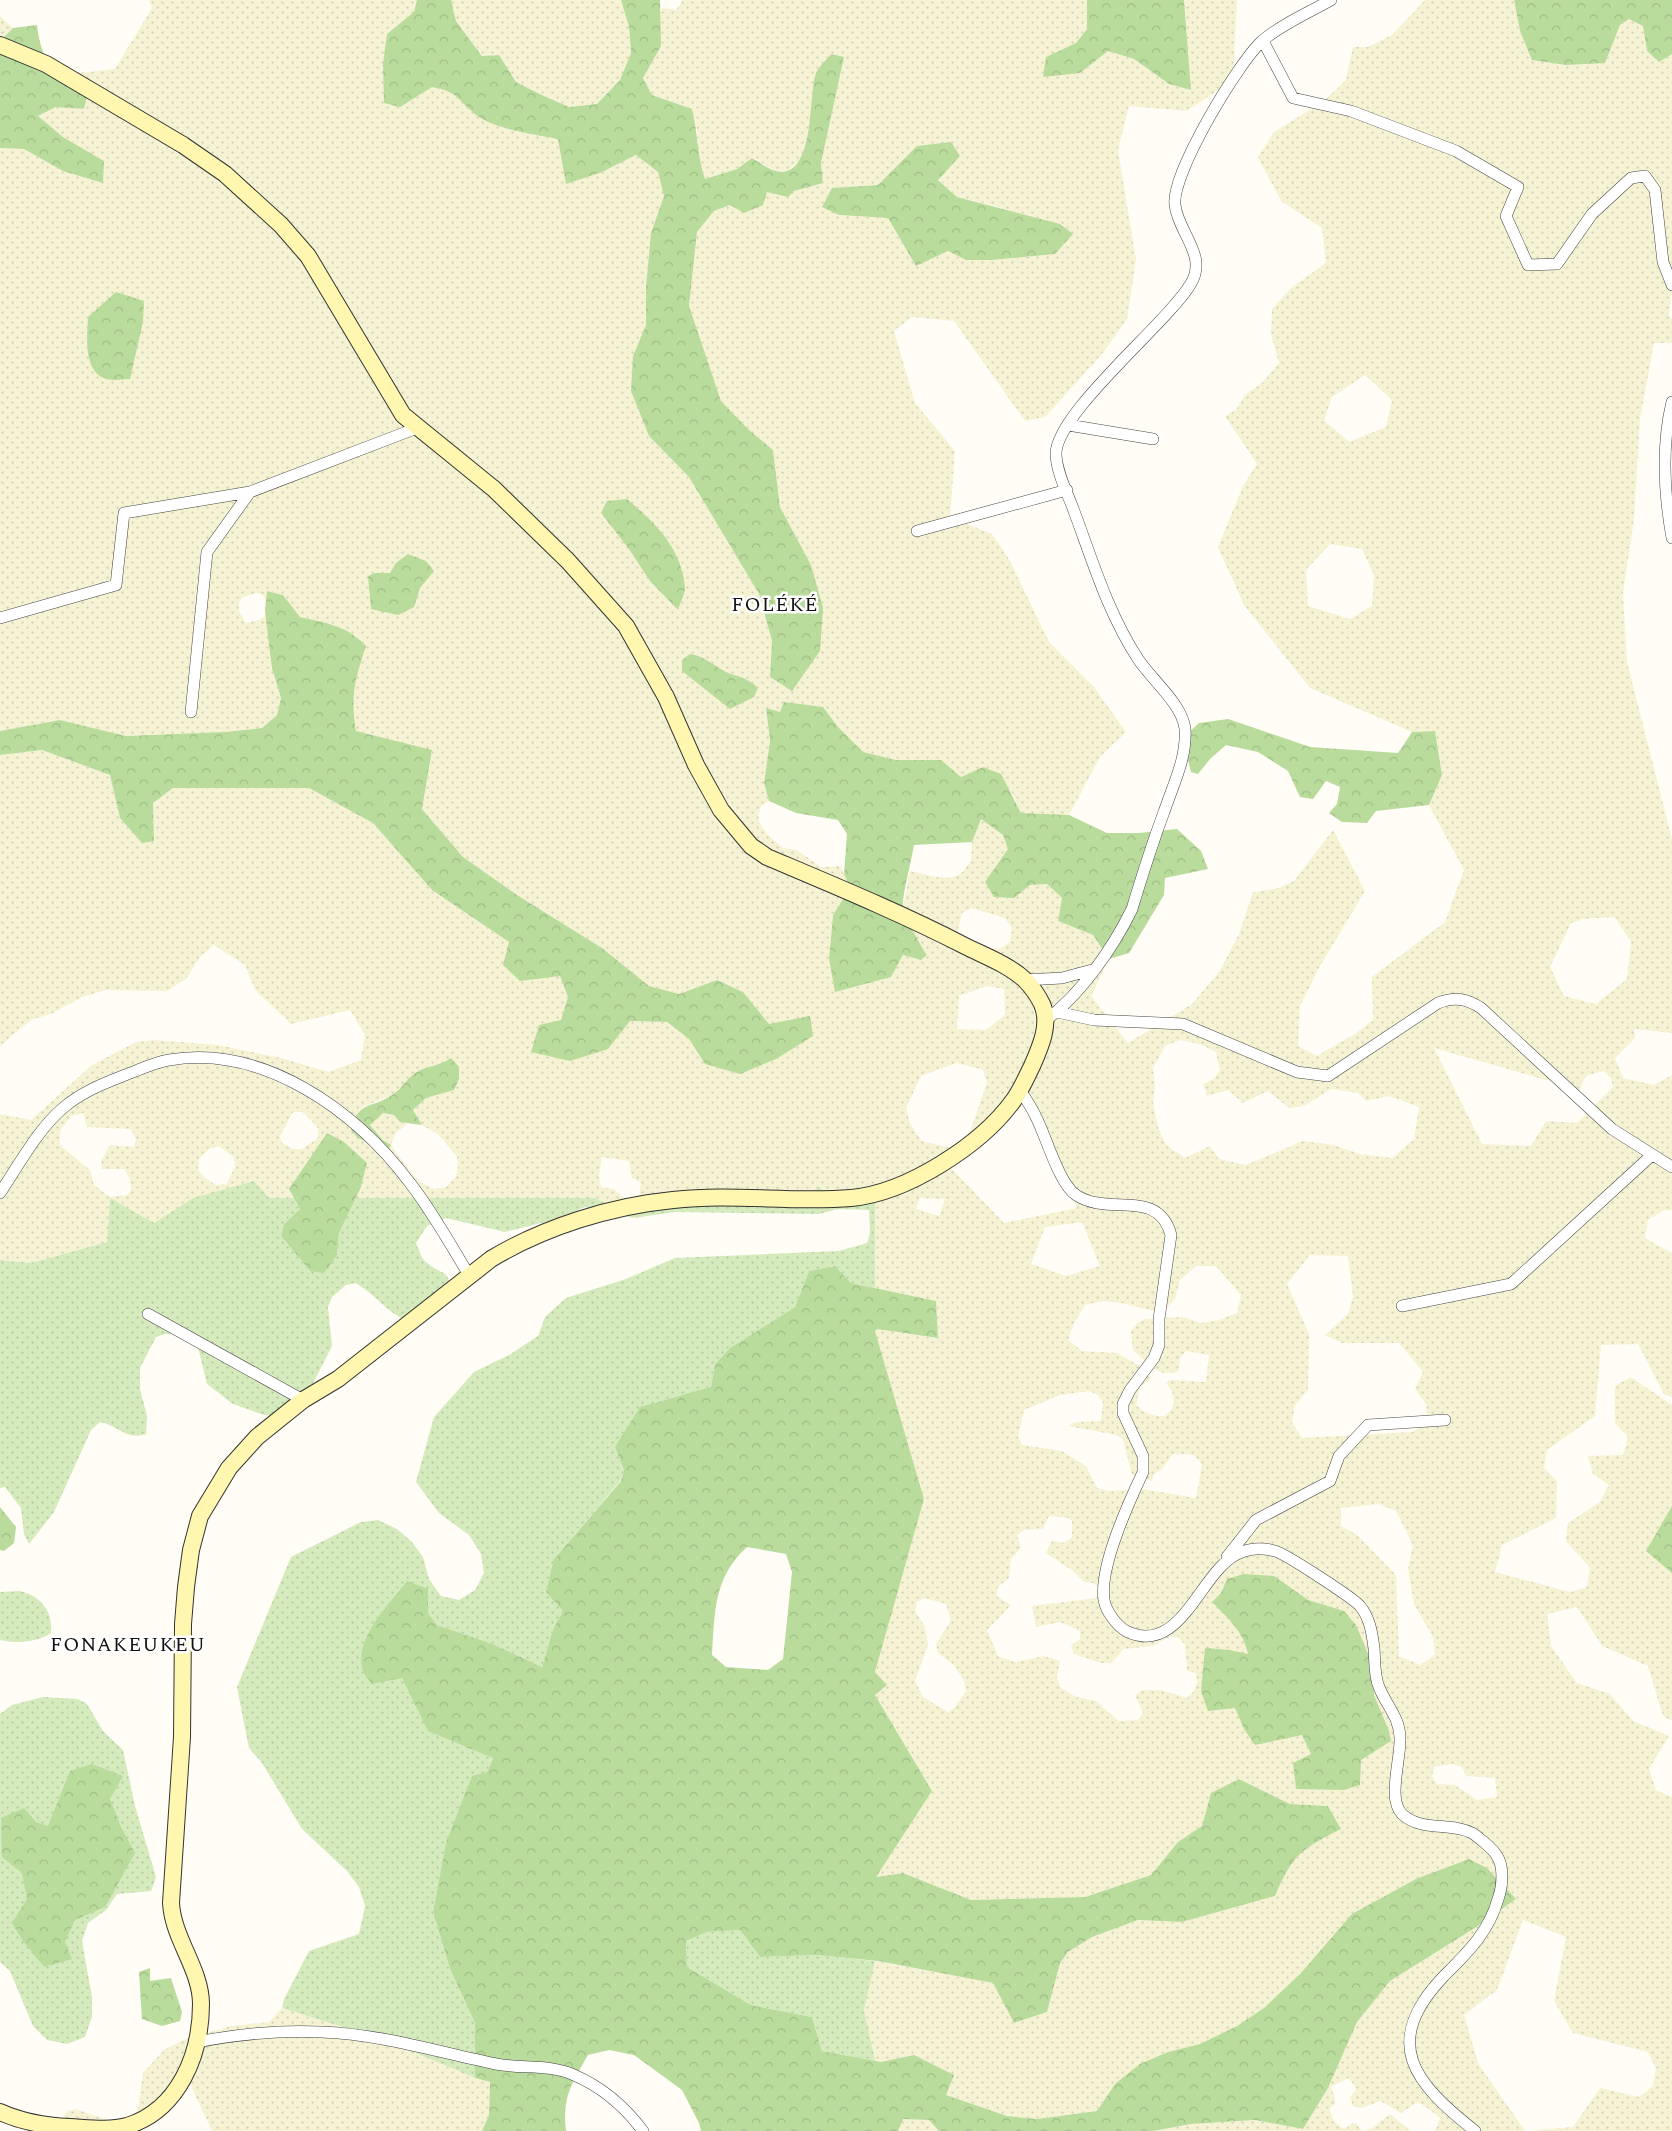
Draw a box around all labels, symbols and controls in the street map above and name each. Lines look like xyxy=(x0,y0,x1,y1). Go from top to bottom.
district label: FOLÉKÉ xyxy=(731,590,819,620)
district label: FONAKEUKEU xyxy=(50,1630,206,1660)

